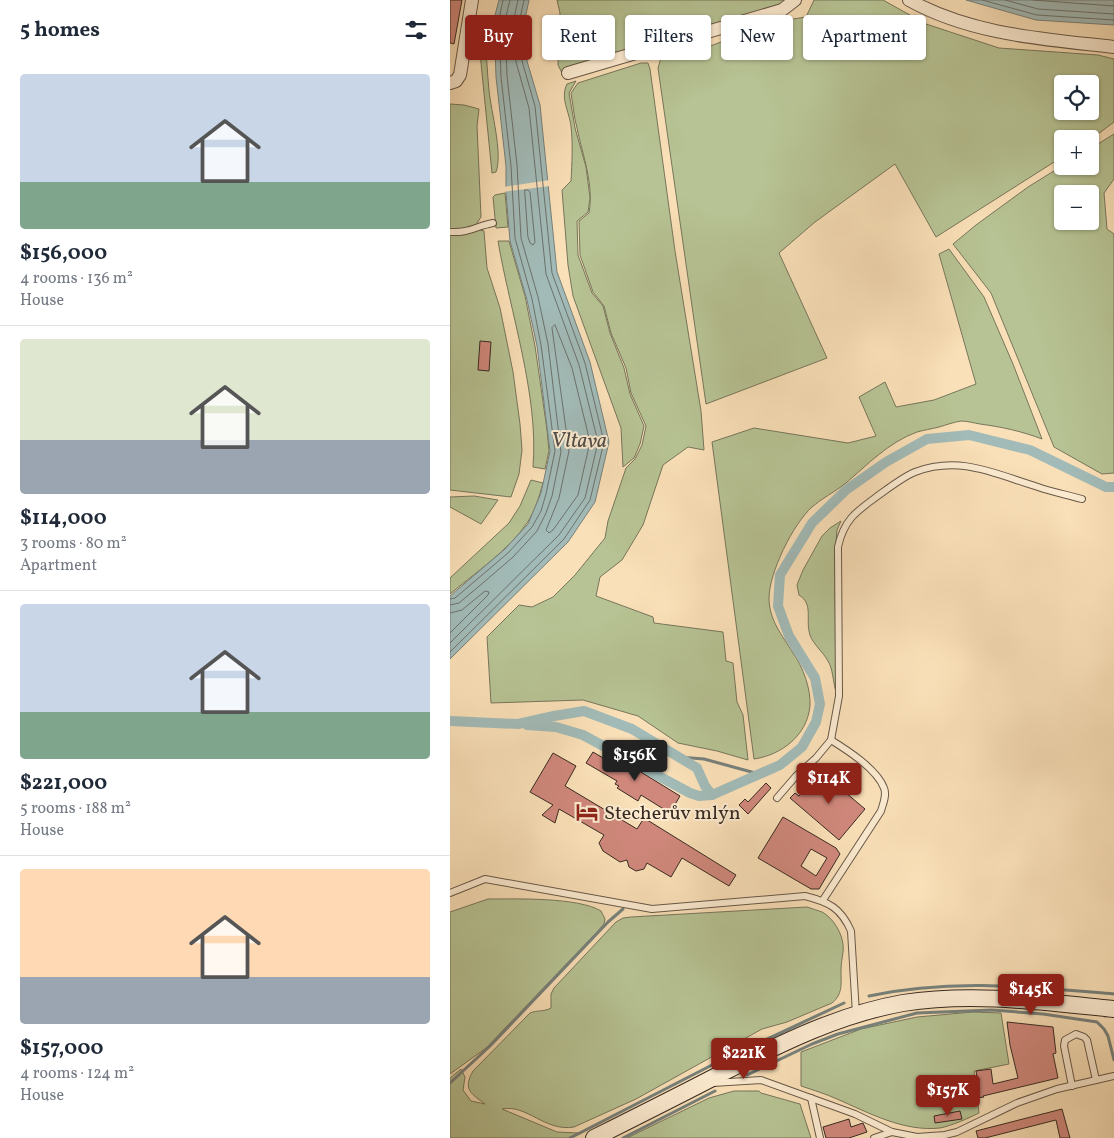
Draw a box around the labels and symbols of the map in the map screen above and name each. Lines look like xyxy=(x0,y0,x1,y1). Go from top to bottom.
water label: Vltava xyxy=(551,427,607,456)
pin: $156K xyxy=(600,740,670,782)
pin: $114K xyxy=(794,762,864,805)
hotel icon: Stecherův mlýn xyxy=(574,799,600,825)
place label: Stecherův mlýn xyxy=(604,800,741,828)
pin: $145K xyxy=(996,974,1066,1016)
pin: $221K xyxy=(709,1038,779,1080)
pin: $157K xyxy=(913,1074,983,1117)

